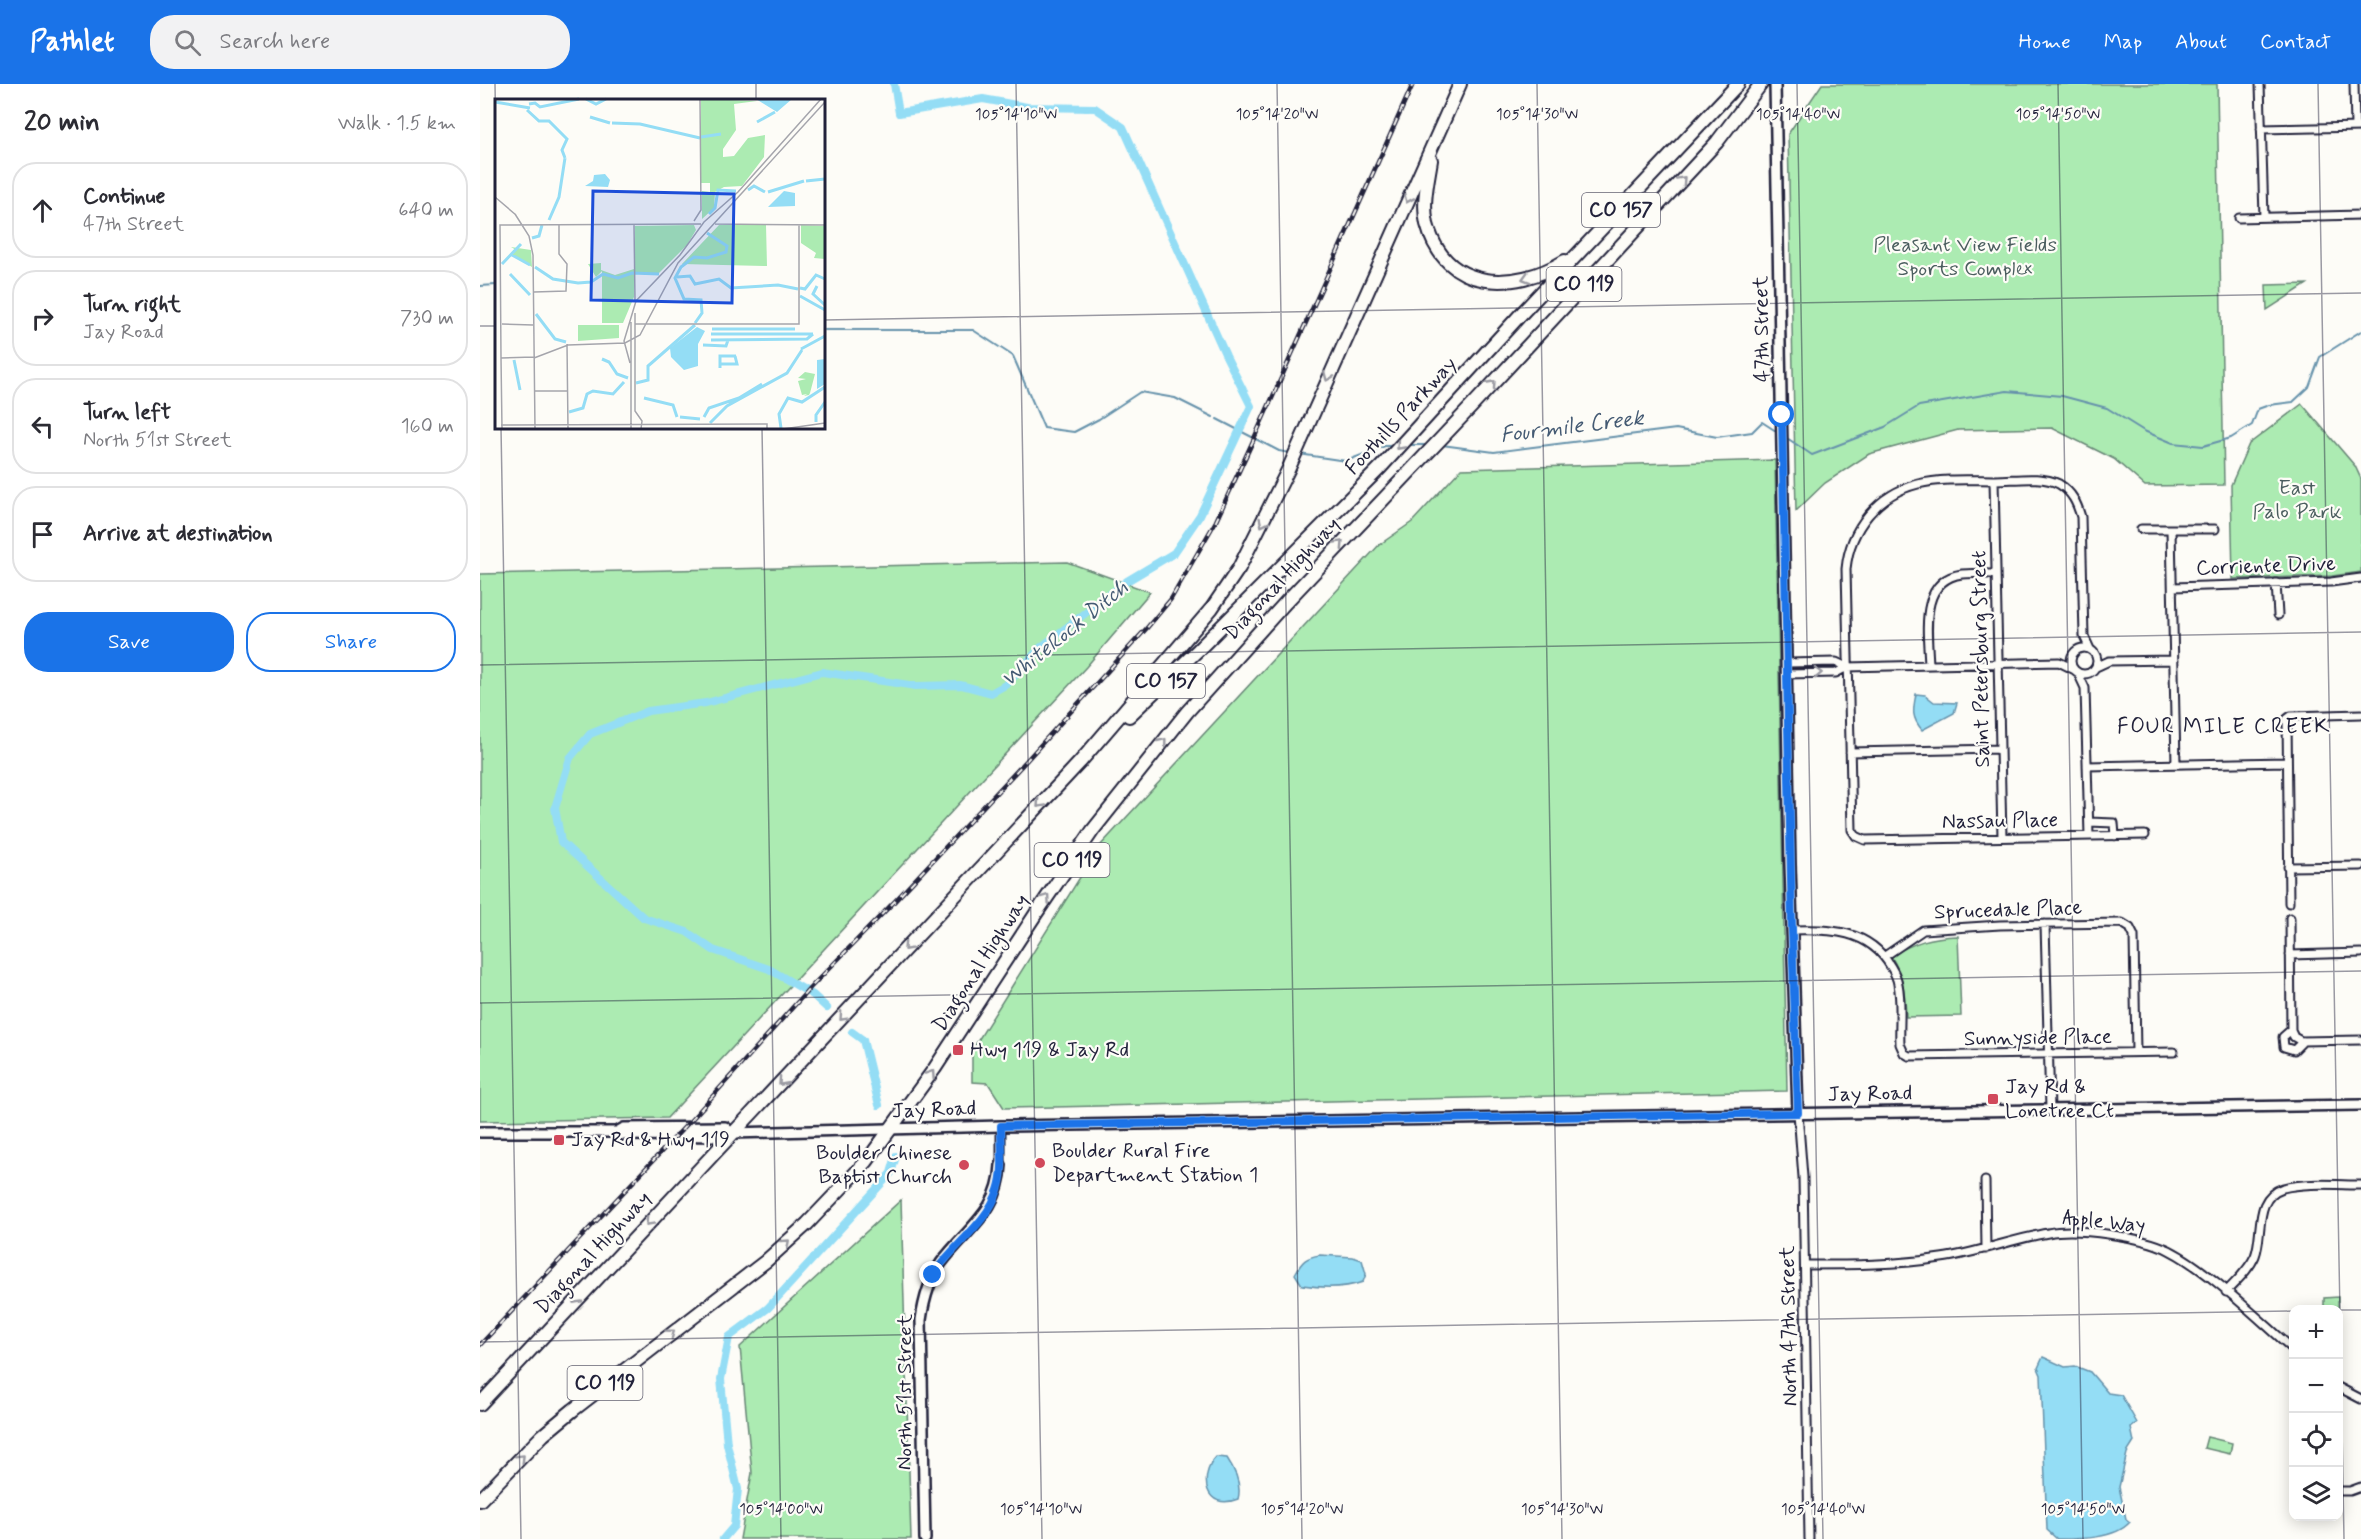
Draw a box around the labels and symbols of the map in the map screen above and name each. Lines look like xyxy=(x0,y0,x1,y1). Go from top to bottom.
inset map xyxy=(495,99,825,429)
text: 105°14'10"W xyxy=(975,105,1057,125)
text: 105°14'20"W xyxy=(1236,105,1318,125)
text: 105°14'30"W xyxy=(1496,105,1578,125)
text: 105°14'40"W xyxy=(1756,105,1840,125)
text: 105°14'50"W xyxy=(2016,105,2100,125)
one-way arrow xyxy=(1675,176,1686,187)
one-way arrow xyxy=(1404,193,1416,204)
road number: CO 157 xyxy=(1582,193,1660,227)
park label: Pleasant View Fields Sports Complex xyxy=(1873,231,2057,283)
road number: CO 119 xyxy=(1546,267,1622,301)
one-way arrow xyxy=(1521,271,1532,283)
street label: 47th Street xyxy=(1747,275,1777,382)
street label: Foothills Parkway xyxy=(1339,351,1463,481)
one-way arrow xyxy=(1323,371,1335,382)
one-way arrow xyxy=(1485,380,1496,391)
route start xyxy=(1768,401,1794,427)
water label: Fourmile Creek xyxy=(1499,404,1647,450)
one-way arrow xyxy=(1396,439,1407,449)
park label: East Palo Park xyxy=(2252,474,2342,526)
street label: Diagonal Highway xyxy=(1218,511,1348,648)
one-way arrow xyxy=(1258,516,1270,527)
one-way arrow xyxy=(1333,540,1344,550)
street label: Saint Petersburg Street xyxy=(1965,550,1997,768)
street label: Corriente Drive xyxy=(2195,550,2337,582)
water label: WhiteRock Ditch xyxy=(996,574,1135,694)
road number: CO 157 xyxy=(1127,664,1205,698)
one-way arrow xyxy=(1813,667,1822,679)
district label: FOUR MILE CREEK xyxy=(2117,713,2331,741)
one-way arrow xyxy=(1155,738,1166,749)
one-way arrow xyxy=(1036,797,1047,808)
street label: Nassau Place xyxy=(1942,806,2058,836)
road number: CO 119 xyxy=(1034,843,1110,877)
street label: Diagonal Highway xyxy=(926,889,1038,1038)
street label: Sprucedale Place xyxy=(1933,893,2083,927)
one-way arrow xyxy=(1039,894,1050,905)
one-way arrow xyxy=(903,941,914,951)
one-way arrow xyxy=(839,1009,850,1020)
street label: Sunnyside Place xyxy=(1964,1023,2112,1053)
place label: Hwy 119 & Jay Rd xyxy=(970,1036,1129,1064)
marker: Hwy 119 & Jay Rd xyxy=(951,1043,965,1057)
one-way arrow xyxy=(924,1070,935,1081)
place label: Jay Rd & Lonetree Ct xyxy=(2005,1073,2114,1125)
one-way arrow xyxy=(779,1075,790,1086)
street label: Jay Road xyxy=(1827,1079,1913,1109)
marker: Jay Rd & Lonetree Ct xyxy=(1986,1092,2000,1106)
street label: Jay Road xyxy=(891,1095,977,1125)
place label: Jay Rd & Hwy 119 xyxy=(571,1126,730,1154)
marker: Jay Rd & Hwy 119 xyxy=(552,1133,566,1147)
place label: Boulder Rural Fire Department Station 1 xyxy=(1052,1137,1258,1189)
place label: Boulder Chinese Baptist Church xyxy=(816,1139,952,1191)
marker: Boulder Rural Fire Department Station 1 xyxy=(1033,1156,1047,1170)
marker: Boulder Chinese Baptist Church xyxy=(957,1158,971,1172)
street label: Diagonal Highway xyxy=(529,1185,659,1322)
street label: Apple Way xyxy=(2061,1204,2147,1241)
one-way arrow xyxy=(645,1215,656,1226)
one-way arrow xyxy=(779,1239,790,1250)
street label: North 47th Street xyxy=(1774,1245,1804,1407)
route end xyxy=(919,1261,945,1287)
one-way arrow xyxy=(573,1293,584,1304)
street label: North 51st Street xyxy=(891,1313,919,1470)
one-way arrow xyxy=(664,1329,675,1340)
road number: CO 119 xyxy=(568,1366,642,1400)
one-way arrow xyxy=(513,1454,524,1465)
text: 105°14'00"W xyxy=(739,1500,823,1520)
text: 105°14'10"W xyxy=(1000,1500,1082,1520)
text: 105°14'20"W xyxy=(1261,1500,1343,1520)
text: 105°14'30"W xyxy=(1521,1500,1603,1520)
text: 105°14'40"W xyxy=(1781,1500,1865,1520)
text: 105°14'50"W xyxy=(2041,1500,2125,1520)

